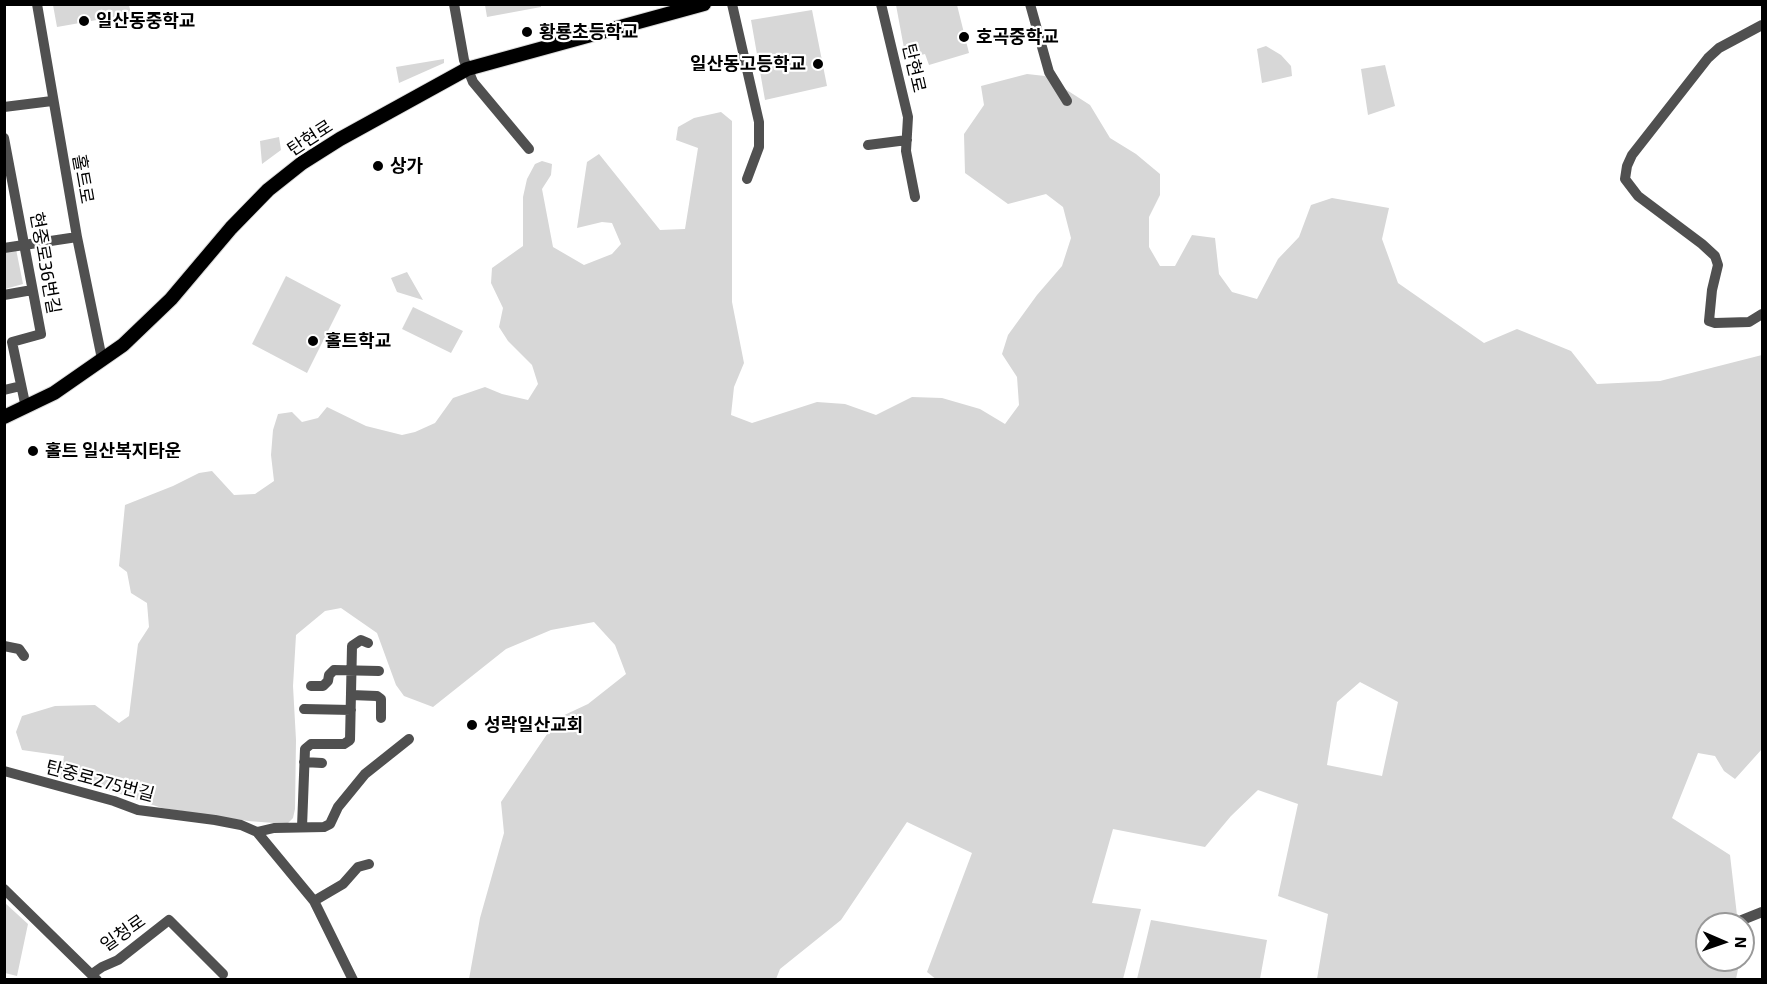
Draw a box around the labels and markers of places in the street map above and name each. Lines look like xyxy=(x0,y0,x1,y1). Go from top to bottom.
place label: 일산동중학교 xyxy=(96,10,195,32)
marker: 일산동중학교 xyxy=(77,14,91,28)
place label: 황룡초등학교 xyxy=(539,21,638,43)
marker: 황룡초등학교 xyxy=(520,25,534,39)
place label: 호곡중학교 xyxy=(976,26,1059,48)
marker: 호곡중학교 xyxy=(957,30,971,44)
place label: 일산동고등학교 xyxy=(690,53,806,75)
marker: 일산동고등학교 xyxy=(811,57,825,71)
place label: 상가 xyxy=(390,155,423,177)
marker: 상가 xyxy=(371,159,385,173)
place label: 홀트학교 xyxy=(325,330,391,352)
marker: 홀트학교 xyxy=(306,334,320,348)
place label: 홀트 일산복지타운 xyxy=(45,440,181,462)
marker: 홀트 일산복지타운 xyxy=(26,444,40,458)
place label: 성락일산교회 xyxy=(484,714,583,736)
marker: 성락일산교회 xyxy=(465,718,479,732)

